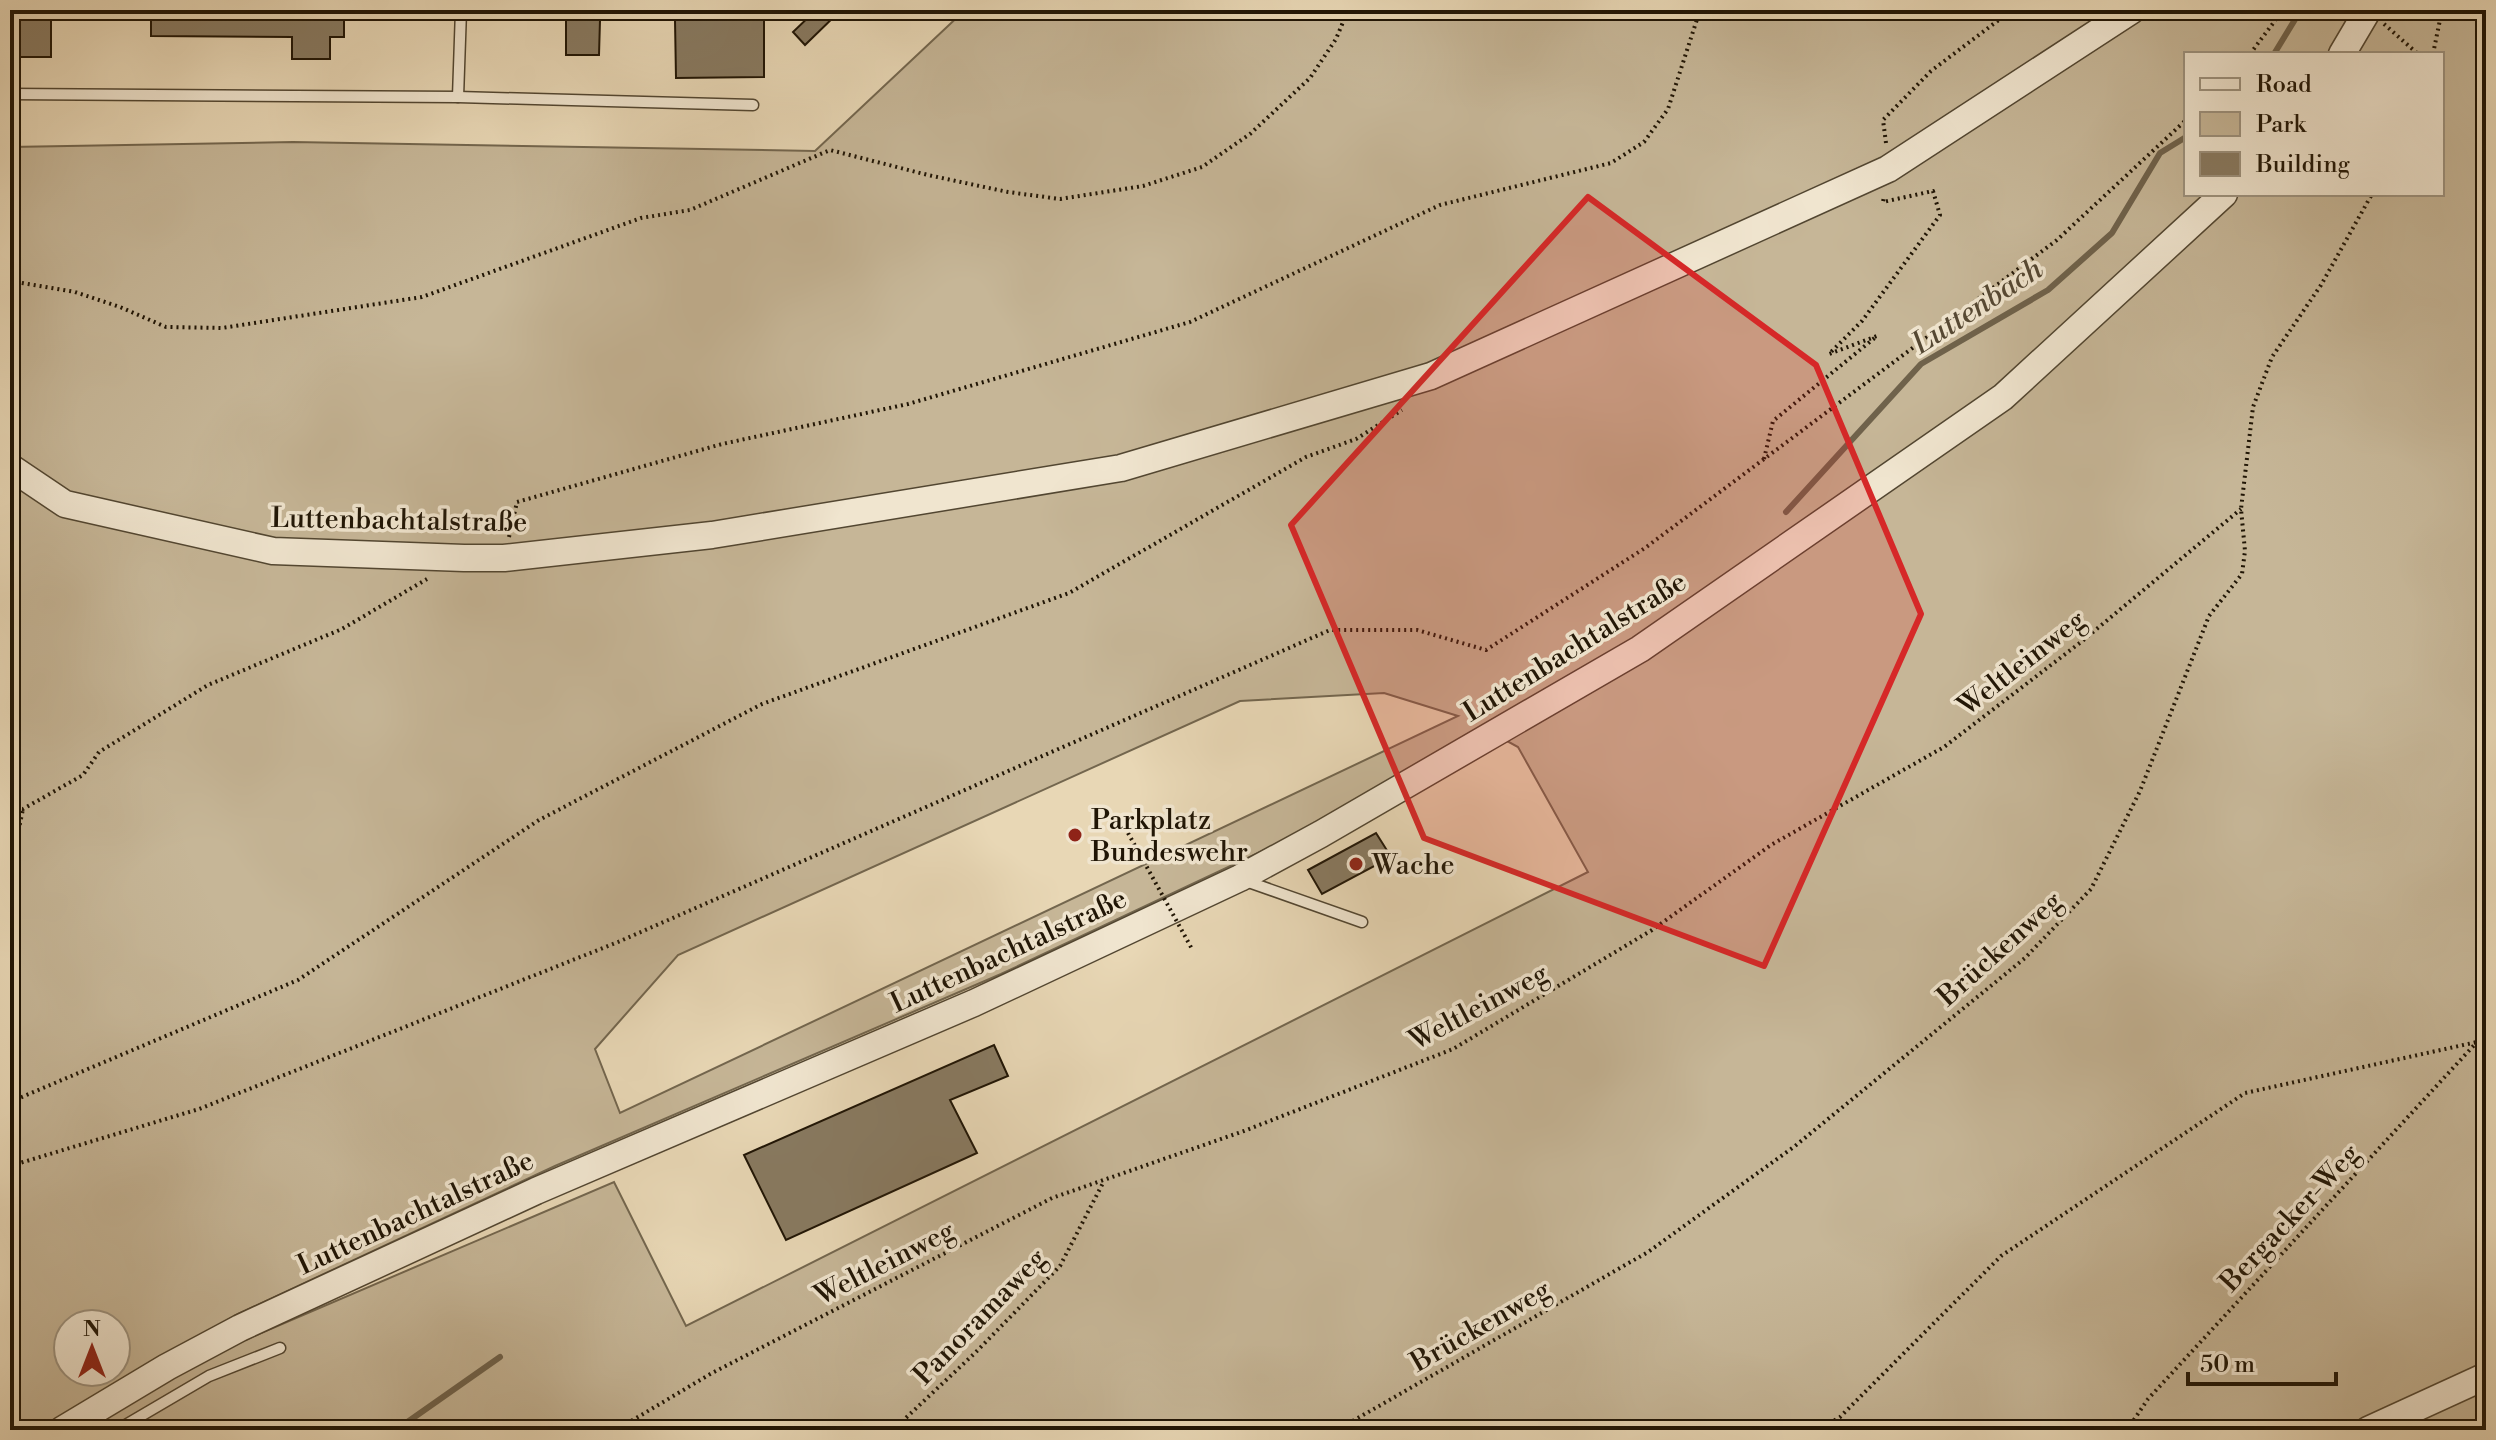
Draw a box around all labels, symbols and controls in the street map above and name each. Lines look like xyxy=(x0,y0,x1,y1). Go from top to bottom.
legend xyxy=(2184,52,2444,196)
text: Road xyxy=(2256,70,2312,100)
text: Park xyxy=(2256,110,2307,140)
text: Building xyxy=(2255,150,2350,180)
water label: Luttenbach xyxy=(1904,250,2050,364)
street label: Luttenbachtalstraße xyxy=(270,501,528,540)
street label: Luttenbachtalstraße xyxy=(1457,564,1693,730)
street label: Weltleinweg xyxy=(1950,602,2093,724)
place label: Parkplatz Bundeswehr xyxy=(1090,803,1248,870)
marker: Parkplatz Bundeswehr xyxy=(1066,826,1084,844)
place label: Wache xyxy=(1371,848,1455,883)
marker: Wache xyxy=(1347,855,1365,873)
street label: Luttenbachtalstraße xyxy=(885,881,1132,1021)
street label: Brückenweg xyxy=(1930,884,2070,1015)
street label: Weltleinweg xyxy=(1402,956,1555,1059)
street label: Bergacker-Weg xyxy=(2212,1136,2368,1300)
street label: Luttenbachtalstraße xyxy=(292,1143,539,1283)
street label: Weltleinweg xyxy=(808,1213,961,1314)
street label: Panoramaweg xyxy=(906,1241,1054,1393)
street label: Brückenweg xyxy=(1404,1272,1557,1381)
north arrow xyxy=(52,1308,132,1388)
text: N xyxy=(83,1316,101,1343)
scale bar xyxy=(2188,1336,2336,1386)
text: 50 m xyxy=(2200,1350,2255,1380)

